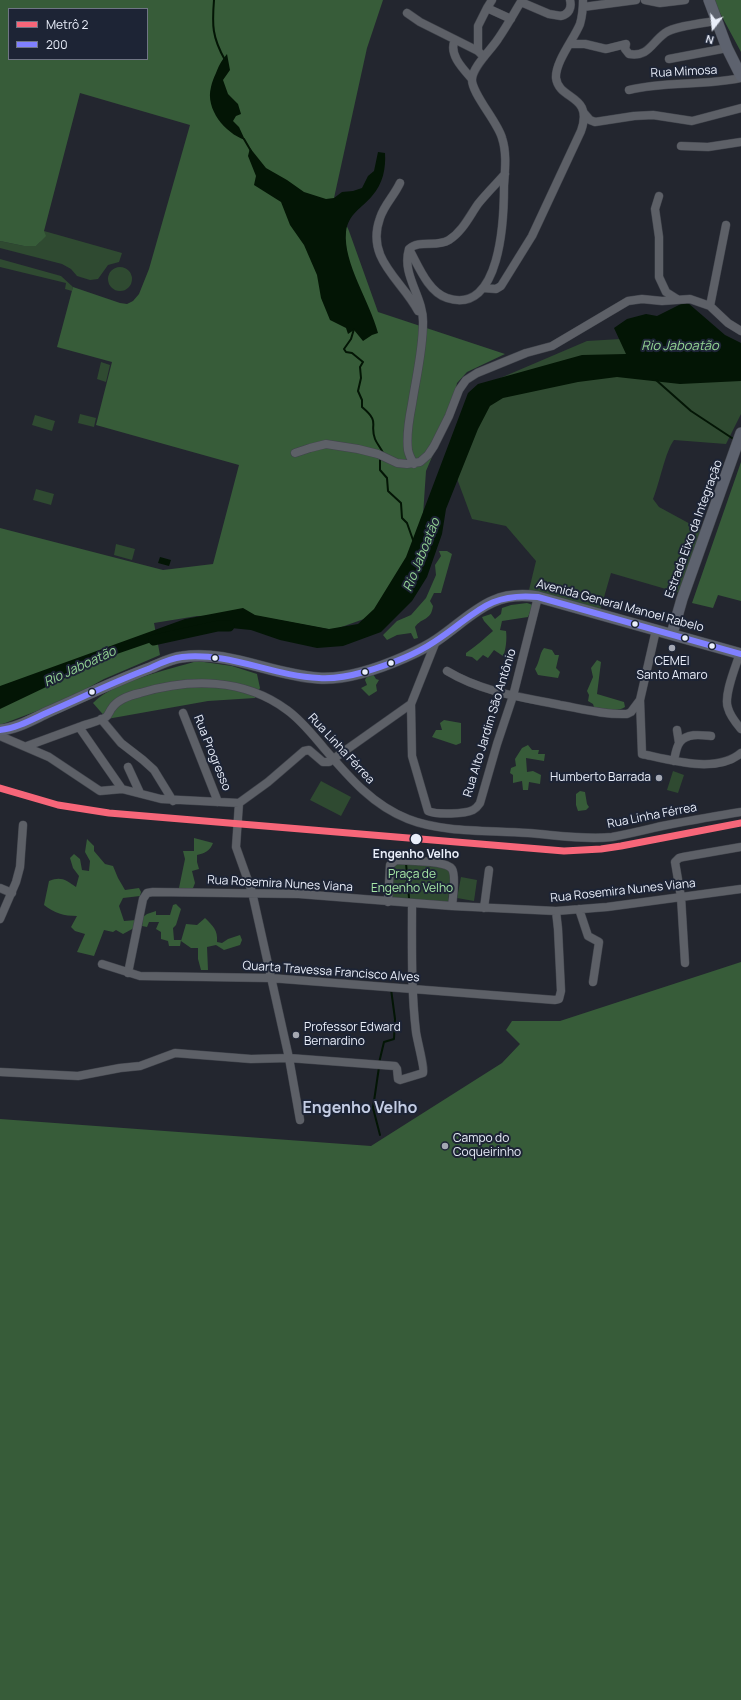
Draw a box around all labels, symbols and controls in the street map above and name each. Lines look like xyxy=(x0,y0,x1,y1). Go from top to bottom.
legend xyxy=(8,8,148,60)
north arrow xyxy=(693,8,733,48)
text: Metrô 2 xyxy=(46,16,88,33)
text: N xyxy=(704,32,715,48)
text: 200 xyxy=(46,36,67,53)
street label: Rua Mimosa xyxy=(650,63,718,81)
water label: Rio Jaboatão xyxy=(641,338,719,354)
street label: Estrada Eixo da Integração xyxy=(662,458,726,600)
water label: Rio Jaboatão xyxy=(400,516,444,594)
street label: Avenida General Manoel Rabelo xyxy=(535,577,705,635)
unlabelled marker xyxy=(630,619,640,629)
unlabelled marker xyxy=(680,633,690,643)
unlabelled marker xyxy=(707,641,717,651)
marker: CEMEI Santo Amaro xyxy=(667,643,677,653)
water label: Rio Jaboatão xyxy=(42,644,118,690)
street label: Rua Alto Jardim São Antônio xyxy=(461,647,519,799)
unlabelled marker xyxy=(210,653,220,663)
place label: CEMEI Santo Amaro xyxy=(636,655,708,683)
unlabelled marker xyxy=(386,658,396,668)
unlabelled marker xyxy=(360,667,370,677)
unlabelled marker xyxy=(87,687,97,697)
street label: Rua Linha Férrea xyxy=(305,711,377,787)
street label: Rua Progresso xyxy=(190,713,234,793)
place label: Humberto Barrada xyxy=(550,771,651,785)
marker: Humberto Barrada xyxy=(654,773,664,783)
street label: Rua Linha Férrea xyxy=(606,800,698,832)
marker: Engenho Velho xyxy=(409,832,423,846)
place label: Engenho Velho xyxy=(373,848,459,862)
park label: Praça de Engenho Velho xyxy=(371,868,453,896)
street label: Rua Rosemira Nunes Viana xyxy=(207,873,353,895)
street label: Rua Rosemira Nunes Viana xyxy=(550,876,696,906)
street label: Quarta Travessa Francisco Alves xyxy=(242,959,420,985)
place label: Professor Edward Bernardino xyxy=(304,1021,401,1049)
marker: Professor Edward Bernardino xyxy=(291,1030,301,1040)
district label: Engenho Velho xyxy=(302,1099,418,1119)
place label: Campo do Coqueirinho xyxy=(453,1132,521,1160)
marker: Campo do Coqueirinho xyxy=(440,1141,450,1151)

